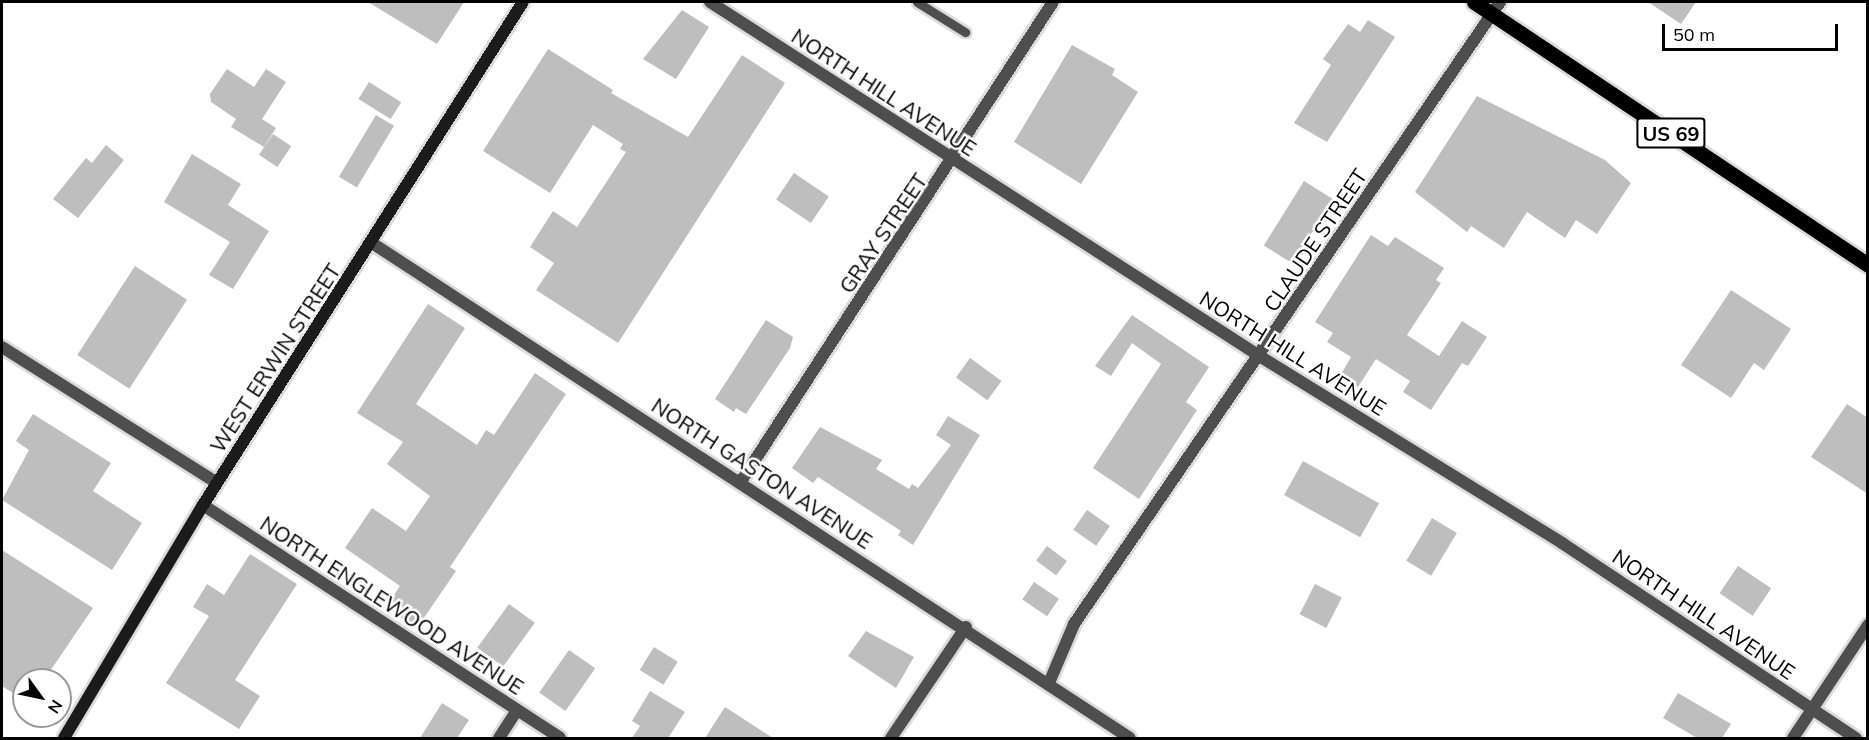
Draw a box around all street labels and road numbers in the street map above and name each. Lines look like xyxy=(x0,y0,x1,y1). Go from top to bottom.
street label: NORTH HILL AVENUE xyxy=(787,23,981,161)
road number: US 69 xyxy=(1635,116,1707,150)
street label: CLAUDE STREET xyxy=(1258,164,1372,316)
street label: GRAY STREET xyxy=(834,168,932,298)
street label: WEST ERWIN STREET xyxy=(204,259,346,457)
street label: NORTH HILL AVENUE xyxy=(1195,285,1391,421)
street label: NORTH GASTON AVENUE xyxy=(647,392,877,554)
street label: NORTH ENGLEWOOD AVENUE xyxy=(256,510,528,700)
street label: NORTH HILL AVENUE xyxy=(1608,543,1800,685)

